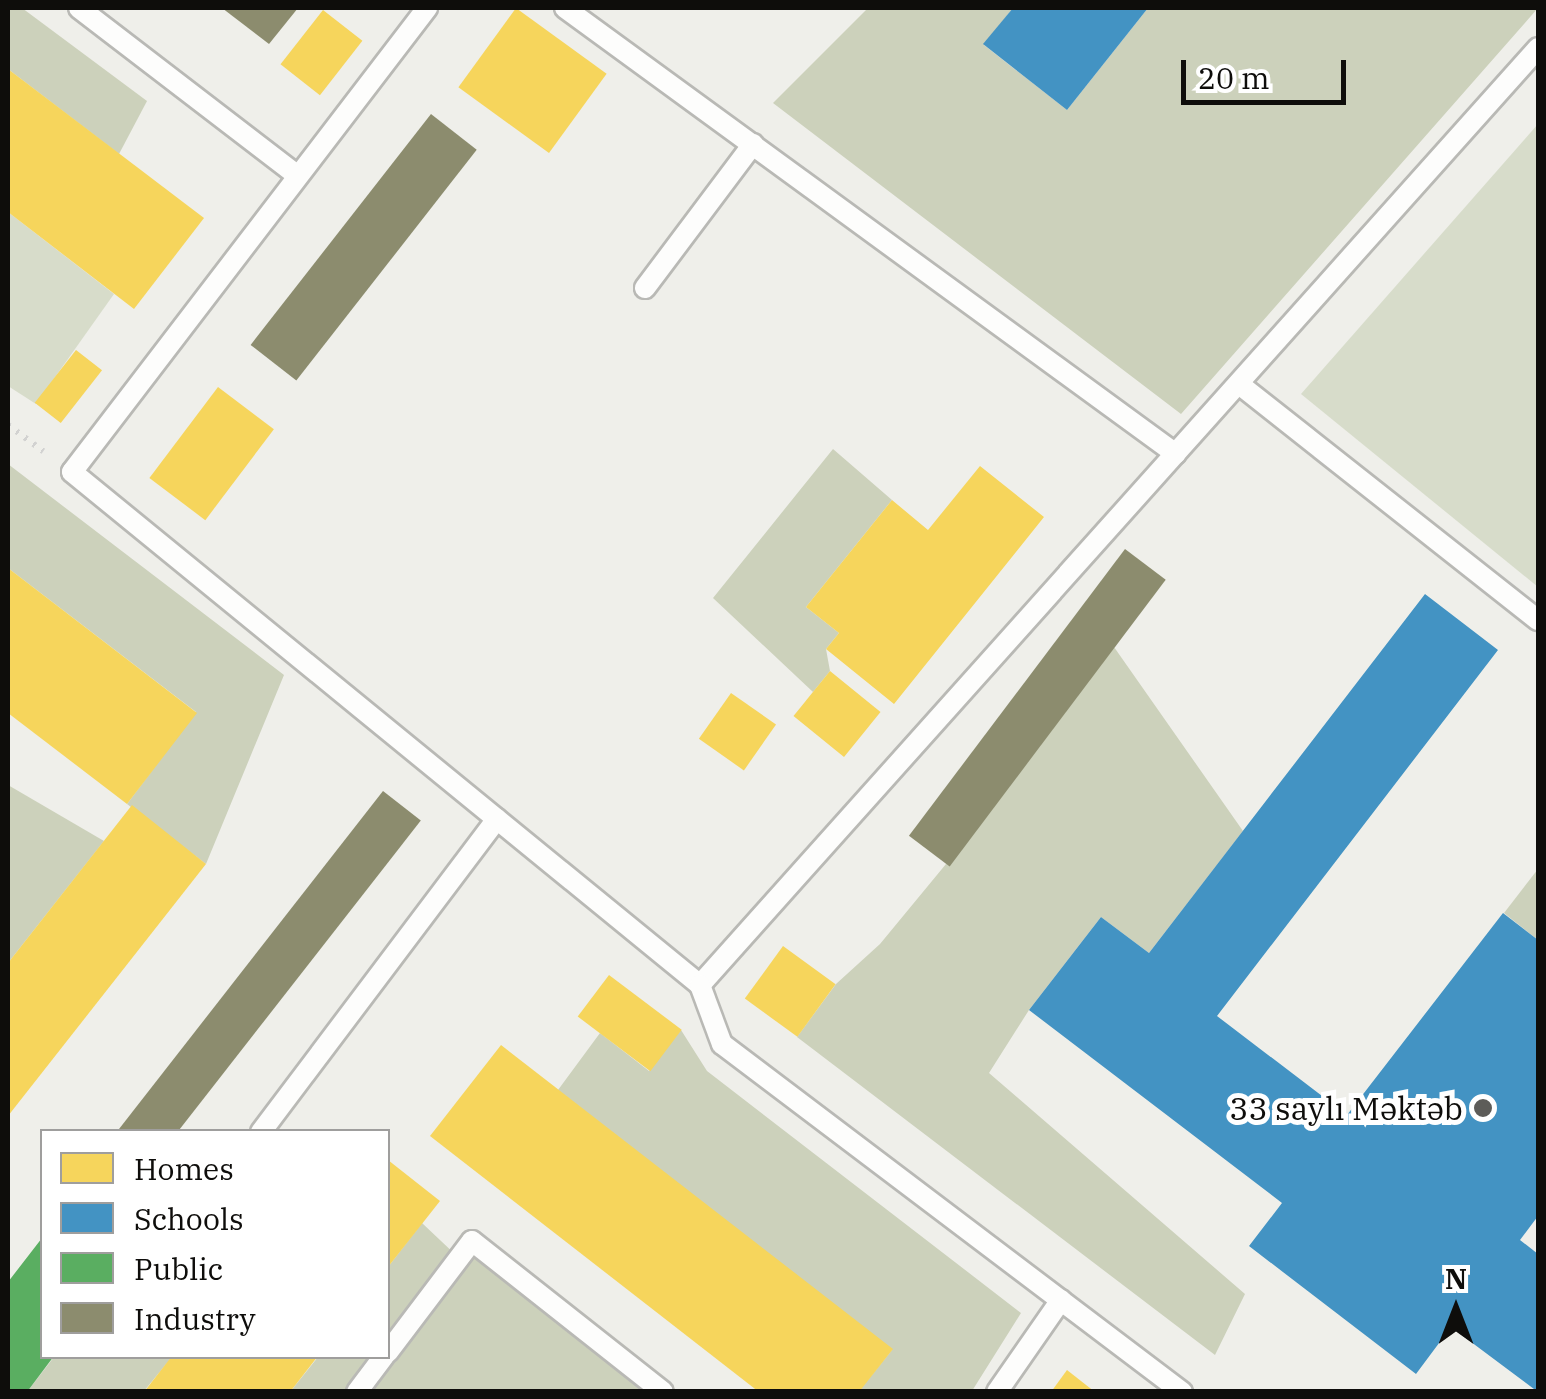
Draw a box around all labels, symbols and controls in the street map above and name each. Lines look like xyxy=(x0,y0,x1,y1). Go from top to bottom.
scale bar xyxy=(1186,40,1351,102)
text: 20 m xyxy=(1198,58,1270,97)
place label: 33 saylı Məktəb xyxy=(1229,1089,1463,1127)
marker: 33 saylı Məktəb xyxy=(1472,1097,1494,1119)
legend xyxy=(40,1129,390,1359)
text: Homes xyxy=(134,1149,234,1188)
text: Schools xyxy=(134,1199,244,1238)
text: Public xyxy=(134,1249,223,1288)
north arrow xyxy=(1406,1259,1506,1359)
text: N xyxy=(1445,1260,1467,1297)
text: Industry xyxy=(134,1299,256,1338)

